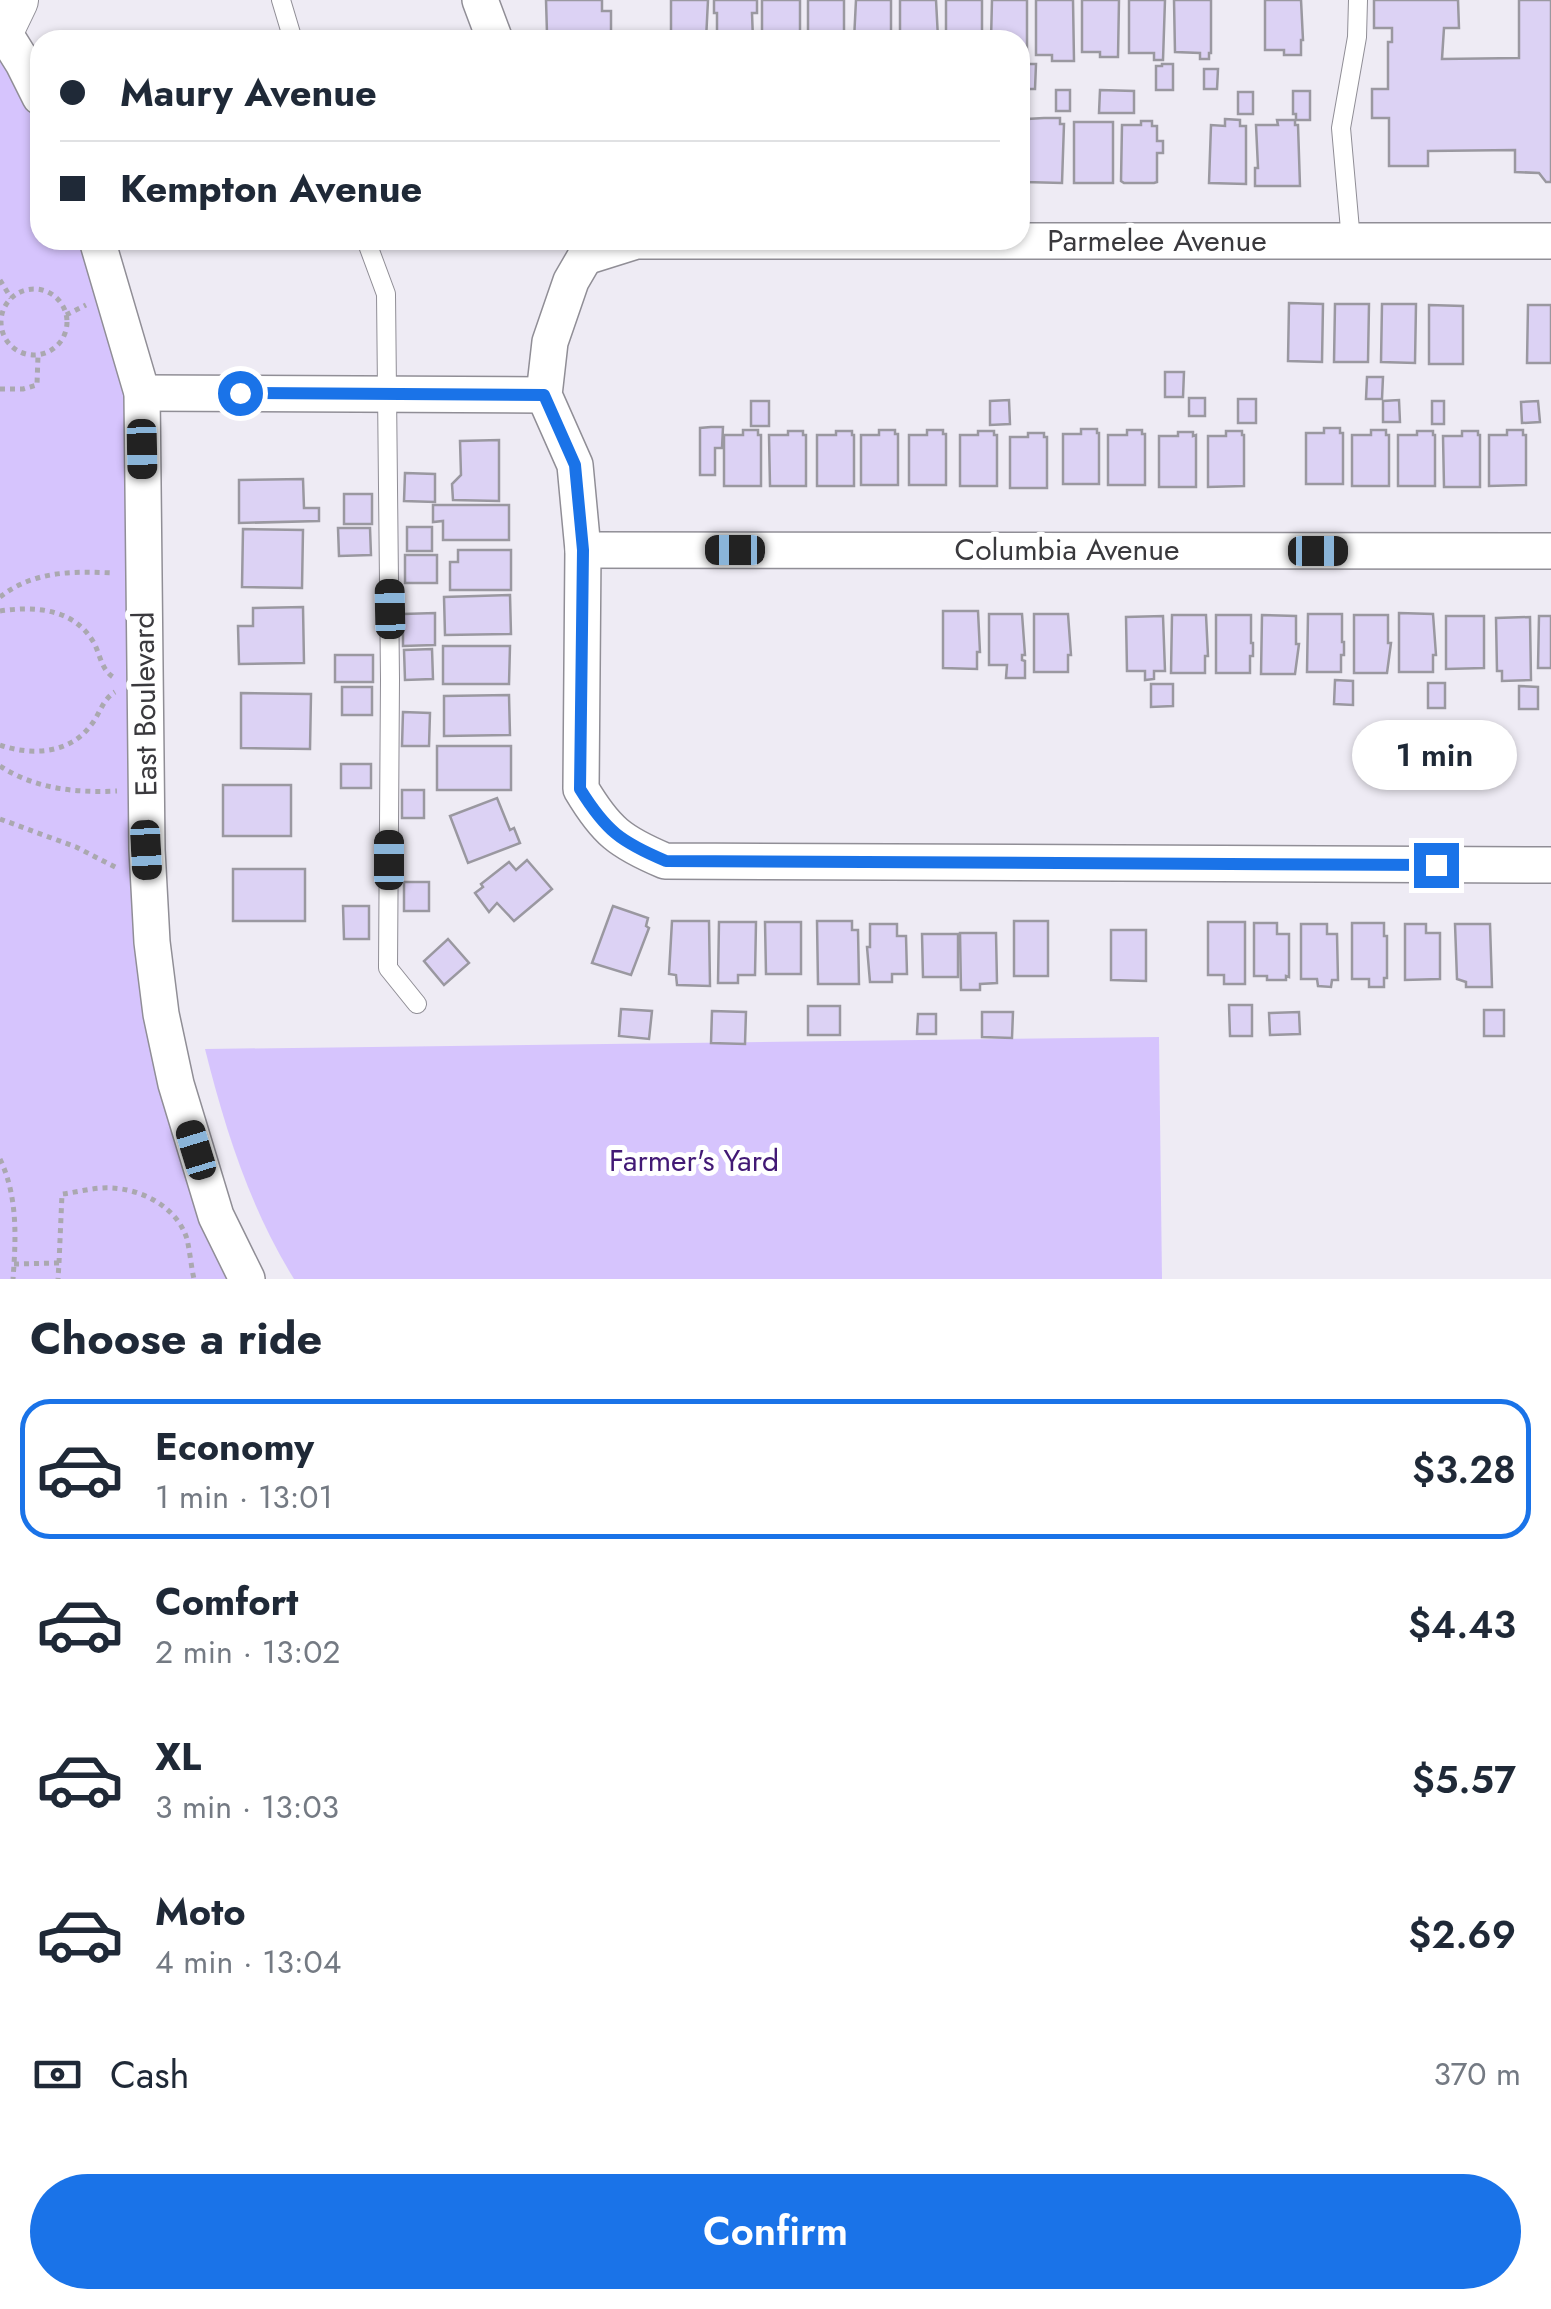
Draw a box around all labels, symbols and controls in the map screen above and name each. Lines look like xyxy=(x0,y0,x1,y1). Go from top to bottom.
text: Maury Avenue xyxy=(120,65,377,120)
text: Kempton Avenue xyxy=(120,161,422,216)
street label: Parmelee Avenue xyxy=(1047,219,1267,262)
route start xyxy=(218,371,263,416)
car xyxy=(126,419,158,479)
street label: Columbia Avenue xyxy=(955,528,1179,571)
car xyxy=(705,535,765,565)
car xyxy=(1288,536,1348,566)
car xyxy=(374,579,406,639)
street label: East Boulevard xyxy=(121,611,168,797)
callout: 1 min xyxy=(1354,720,1518,790)
text: 1 min xyxy=(1396,732,1473,778)
car xyxy=(129,819,163,881)
car xyxy=(374,830,404,890)
route end xyxy=(1414,843,1459,888)
car xyxy=(173,1117,219,1183)
park label: Farmer's Yard xyxy=(609,1139,779,1182)
text: Choose a ride xyxy=(30,1306,322,1371)
text: Economy xyxy=(155,1419,314,1474)
icon: car xyxy=(35,1424,125,1514)
text: $3.28 xyxy=(1412,1442,1516,1497)
text: 1 min · 13:01 xyxy=(155,1474,333,1520)
text: Comfort xyxy=(155,1574,298,1629)
icon: car xyxy=(35,1579,125,1669)
text: $4.43 xyxy=(1408,1597,1516,1652)
text: 2 min · 13:02 xyxy=(155,1629,341,1675)
text: XL xyxy=(155,1729,201,1784)
icon: car xyxy=(35,1734,125,1824)
text: $5.57 xyxy=(1412,1752,1516,1807)
text: 3 min · 13:03 xyxy=(155,1784,339,1830)
text: Moto xyxy=(155,1884,246,1939)
icon: car xyxy=(35,1889,125,1979)
text: $2.69 xyxy=(1408,1907,1516,1962)
text: 4 min · 13:04 xyxy=(155,1939,341,1985)
icon: cash xyxy=(30,2047,85,2102)
text: Cash xyxy=(110,2047,190,2102)
text: 370 m xyxy=(1433,2051,1521,2097)
button: Confirm xyxy=(30,2174,1521,2289)

